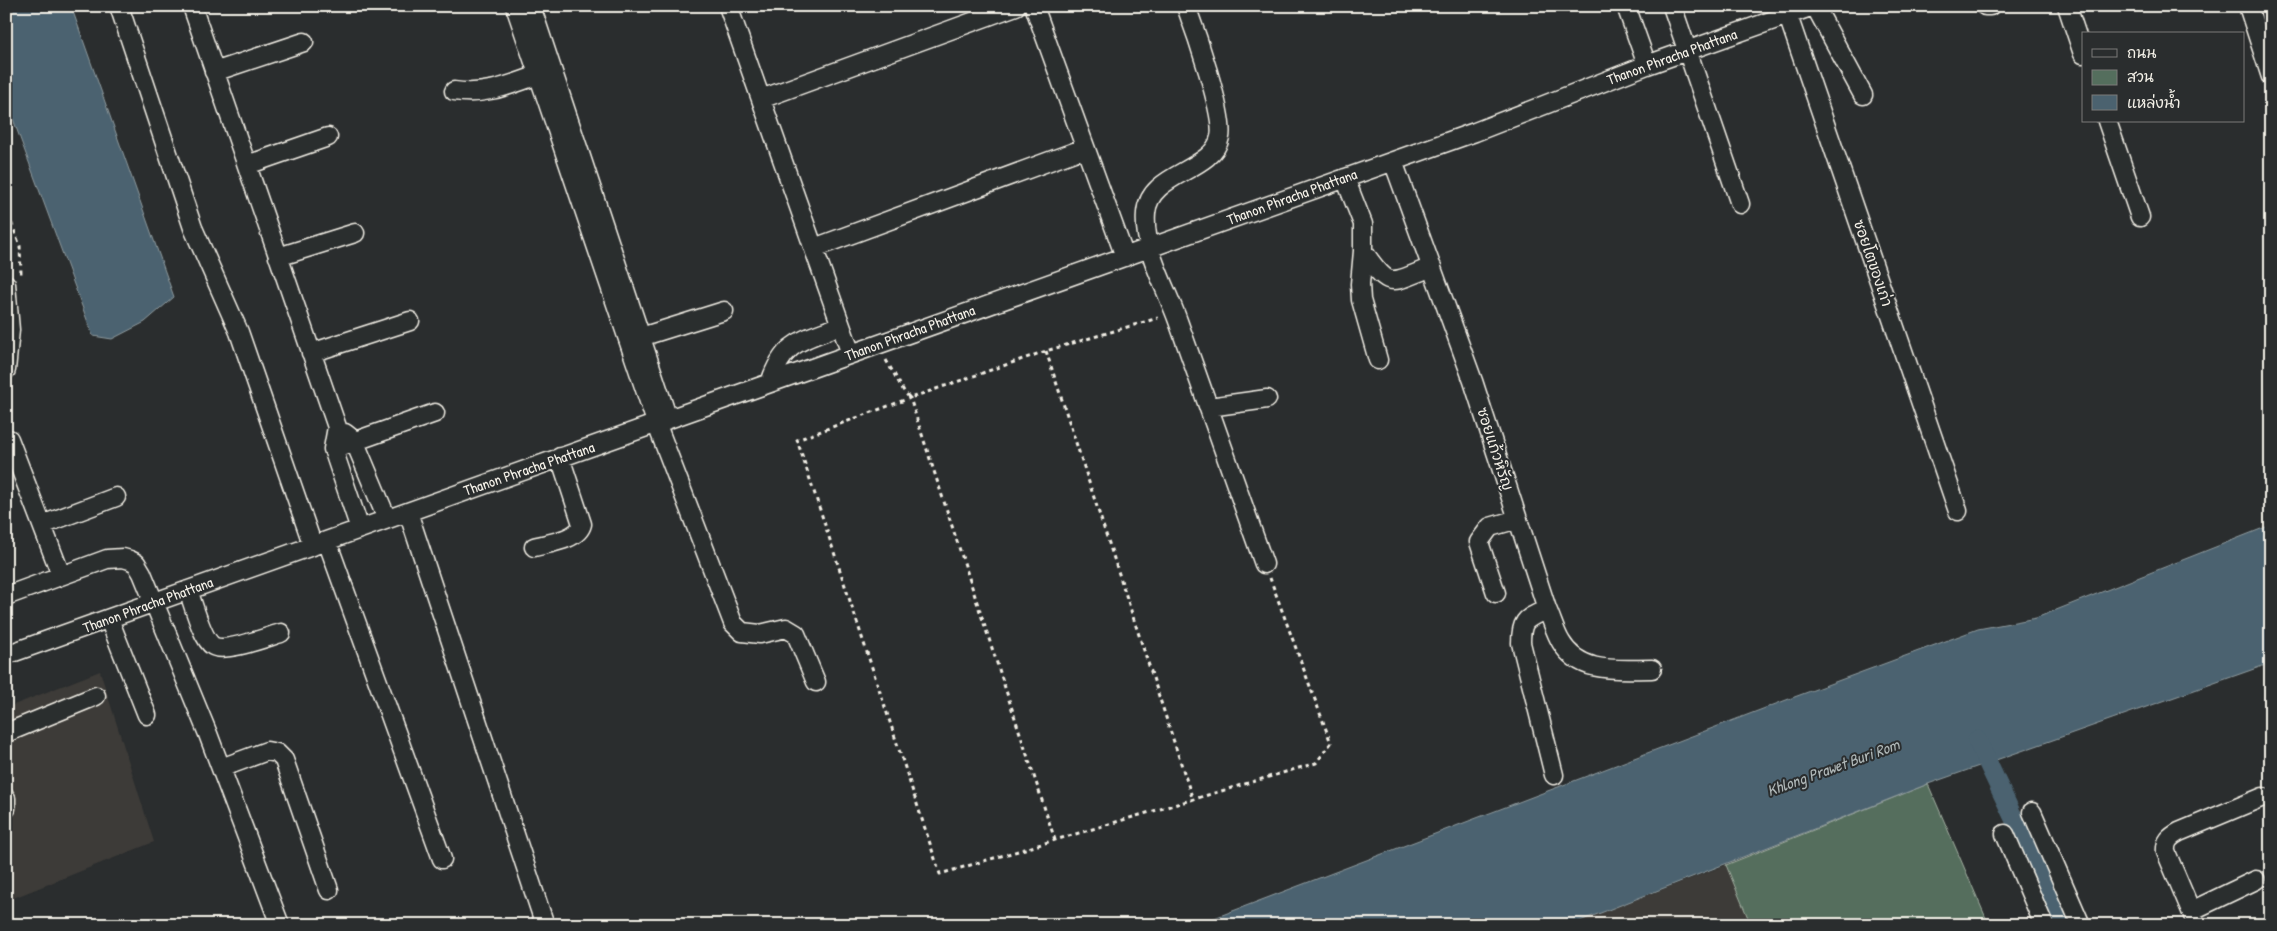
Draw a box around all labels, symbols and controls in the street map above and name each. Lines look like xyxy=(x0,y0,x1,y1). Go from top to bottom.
street label: Thanon Phracha Phattana xyxy=(1604,23,1740,90)
legend xyxy=(2082,32,2244,122)
text: ถนน xyxy=(2127,42,2156,63)
text: สวน xyxy=(2127,66,2154,87)
text: แหล่งน้ำ xyxy=(2127,89,2181,113)
street label: Thanon Phracha Phattana xyxy=(1224,163,1360,230)
street label: ซอยโตของเก่า xyxy=(1849,217,1898,309)
street label: Thanon Phracha Phattana xyxy=(842,299,978,366)
street label: ซอยแก้วหิรัญ xyxy=(1472,405,1519,493)
street label: Thanon Phracha Phattana xyxy=(461,436,597,501)
street label: Thanon Phracha Phattana xyxy=(80,571,216,638)
water label: Khlong Prawet Buri Rom xyxy=(1764,732,1903,801)

